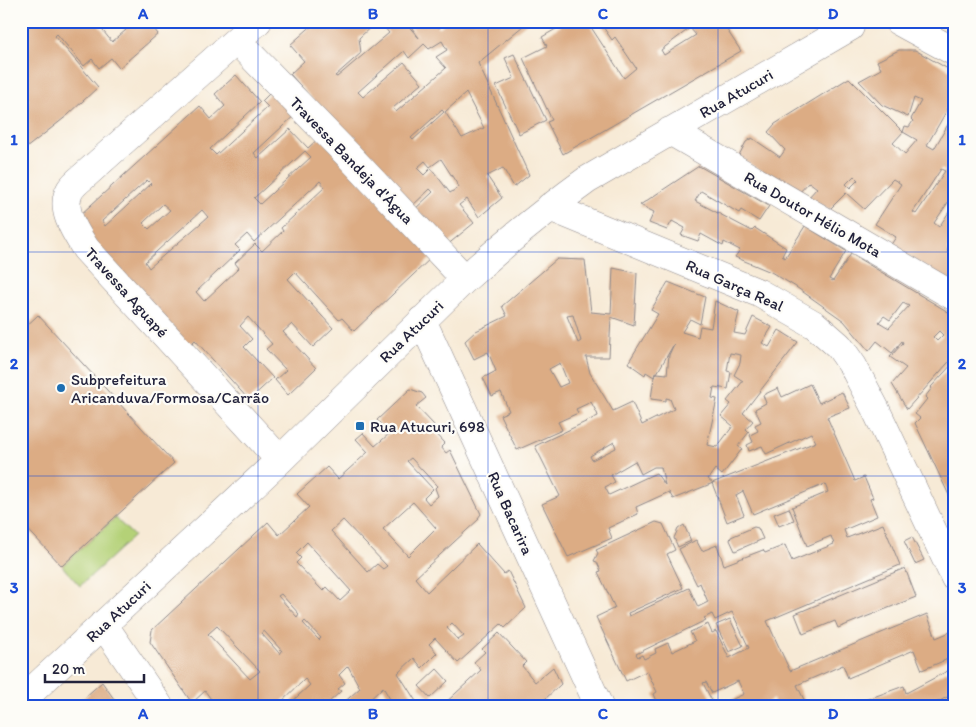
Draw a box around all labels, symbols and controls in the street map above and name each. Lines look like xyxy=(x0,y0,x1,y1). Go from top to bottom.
text: A xyxy=(137,4,149,23)
text: B xyxy=(368,4,379,23)
text: C xyxy=(598,4,609,23)
text: D xyxy=(828,4,839,23)
street label: Rua Atucuri xyxy=(696,65,776,122)
street label: Travessa Bandeja d'Água xyxy=(286,93,418,228)
text: 1 xyxy=(10,130,18,149)
text: 1 xyxy=(958,130,966,149)
street label: Rua Doutor Hélio Mota xyxy=(741,167,885,262)
street label: Travessa Aguapé xyxy=(81,243,172,341)
street label: Rua Garça Real xyxy=(683,255,787,316)
street label: Rua Atucuri xyxy=(375,296,447,367)
text: 2 xyxy=(10,354,19,373)
text: 2 xyxy=(958,354,967,373)
place label: Subprefeitura Aricanduva/Formosa/Carrão xyxy=(71,370,269,407)
marker: Subprefeitura Aricanduva/Formosa/Carrão xyxy=(55,382,67,394)
place label: Rua Atucuri, 698 xyxy=(370,417,485,436)
marker: Rua Atucuri, 698 xyxy=(354,420,366,432)
street label: Rua Bacarira xyxy=(484,469,538,558)
street label: Rua Atucuri xyxy=(82,577,155,646)
text: 3 xyxy=(10,578,19,597)
text: 3 xyxy=(958,578,967,597)
scale bar xyxy=(45,652,144,684)
text: 20 m xyxy=(52,660,86,678)
text: A xyxy=(137,704,149,723)
text: B xyxy=(368,704,379,723)
text: C xyxy=(598,704,609,723)
text: D xyxy=(828,704,839,723)

